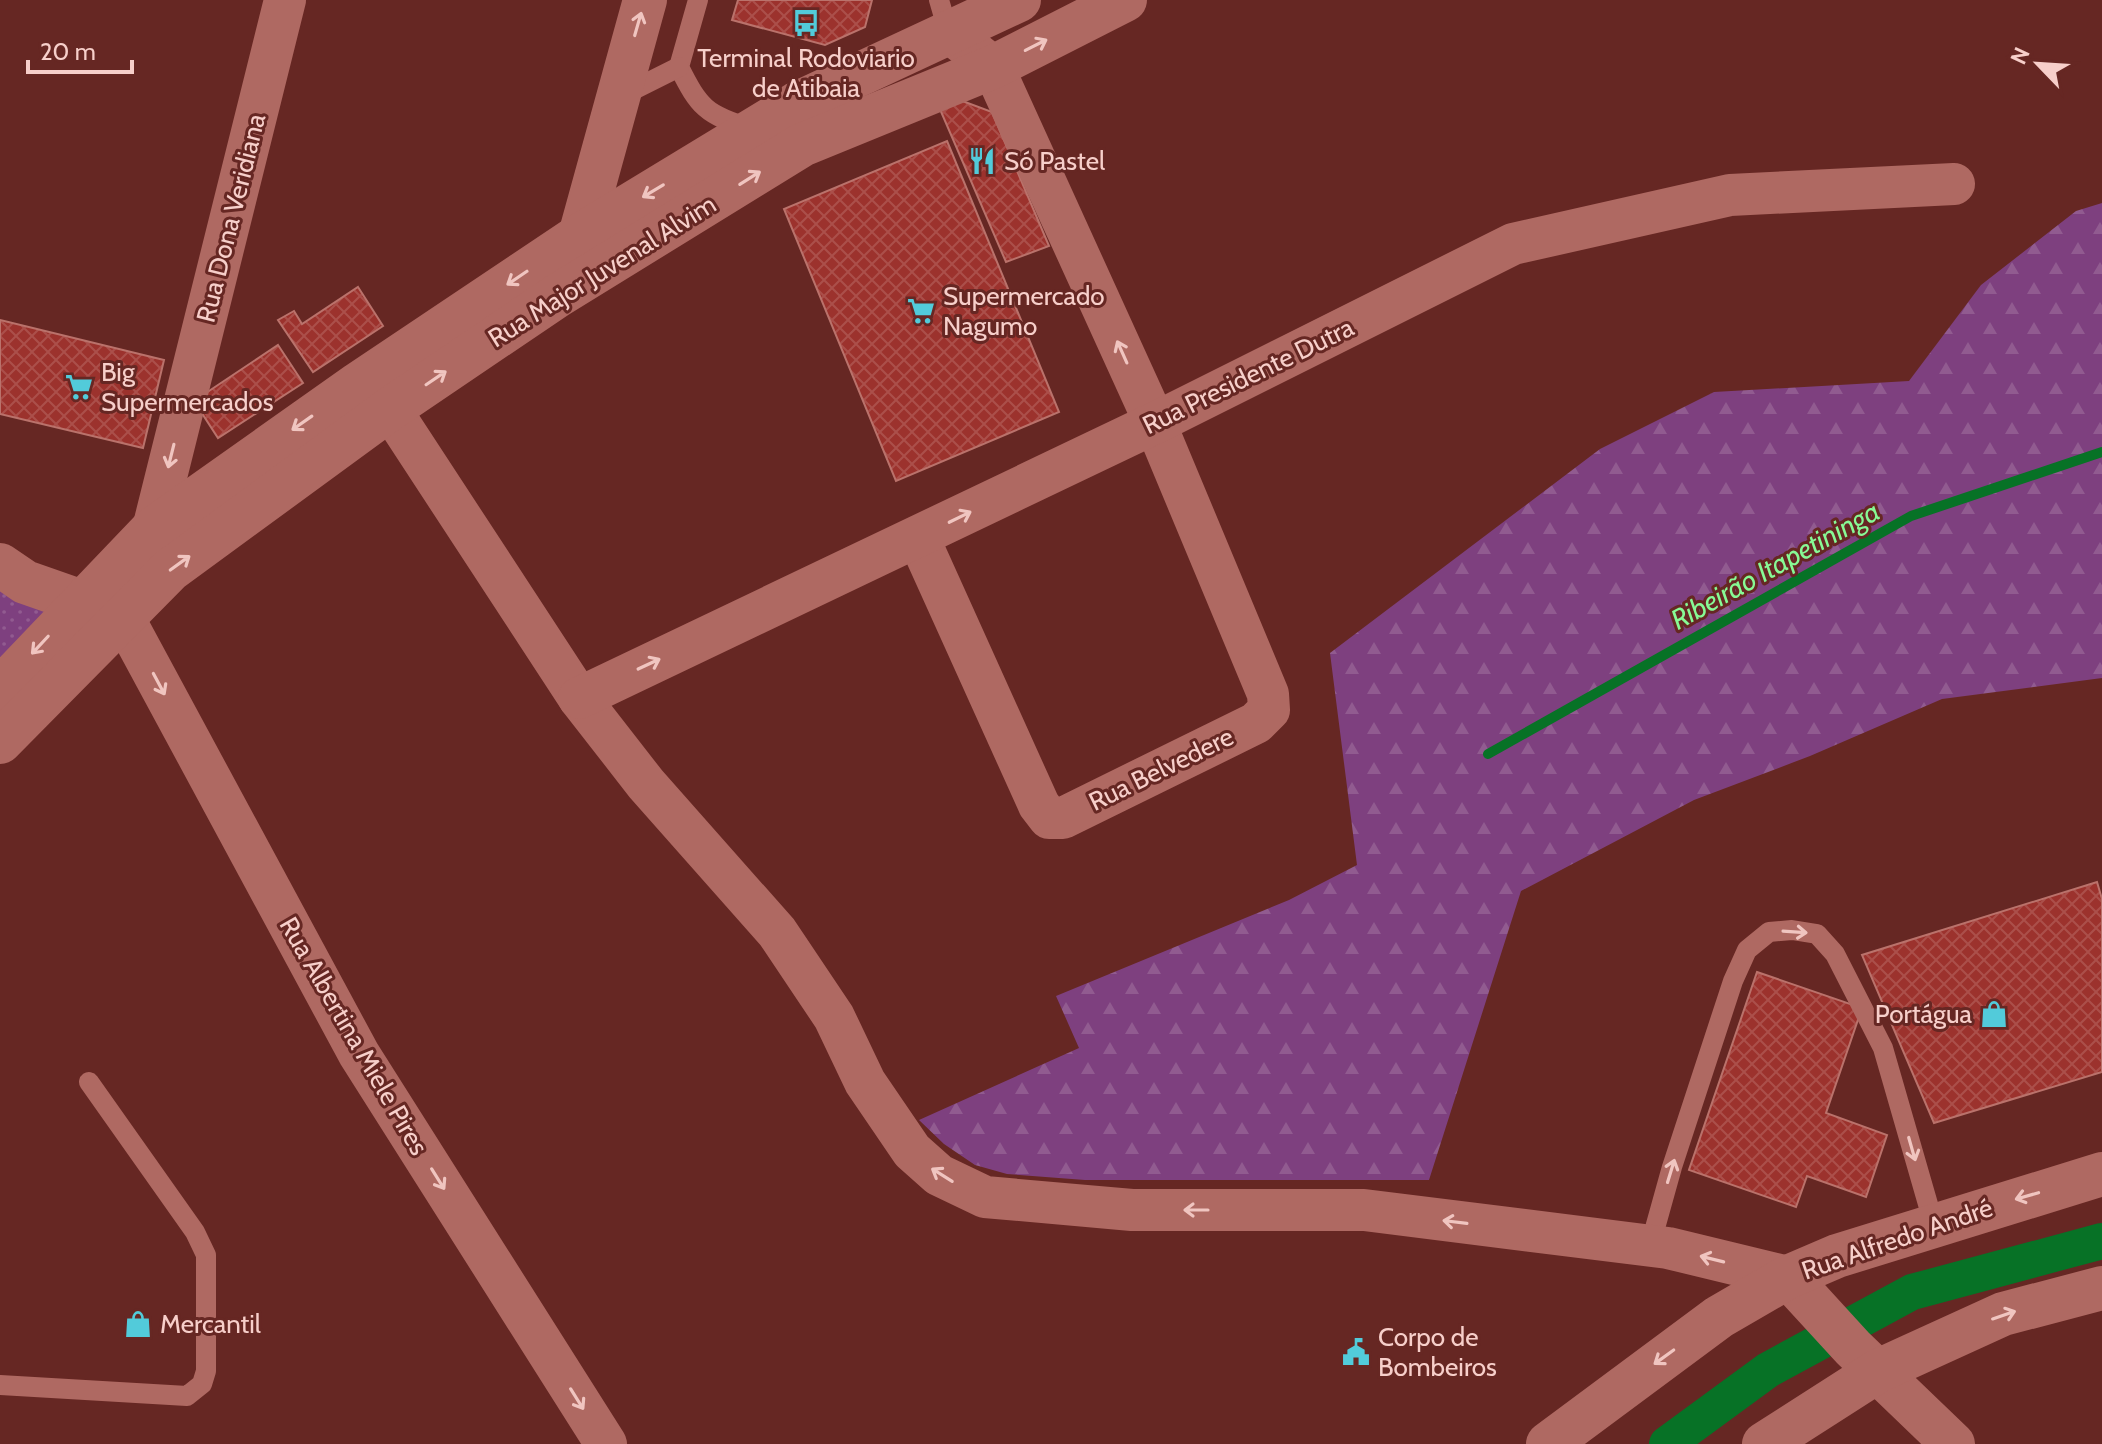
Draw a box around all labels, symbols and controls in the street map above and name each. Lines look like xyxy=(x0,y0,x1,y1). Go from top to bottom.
bus stop icon: Terminal Rodoviario de Atibaia xyxy=(791,8,821,38)
one-way arrow xyxy=(632,11,647,37)
scale bar xyxy=(28,24,132,74)
north arrow xyxy=(1998,24,2078,104)
text: 20 m xyxy=(40,37,96,66)
one-way arrow xyxy=(1023,37,1047,53)
place label: Terminal Rodoviario de Atibaia xyxy=(697,42,915,104)
text: N xyxy=(2005,43,2036,69)
street label: Rua Dona Veridiana xyxy=(190,110,273,326)
place label: Só Pastel xyxy=(1004,145,1105,177)
restaurant icon: Só Pastel xyxy=(967,146,997,176)
one-way arrow xyxy=(738,169,760,186)
one-way arrow xyxy=(642,183,665,199)
street label: Rua Major Juvenal Alvim xyxy=(482,188,722,354)
one-way arrow xyxy=(506,270,529,286)
place label: Supermercado Nagumo xyxy=(943,280,1105,342)
supermarket icon: Supermercado Nagumo xyxy=(906,296,936,326)
street label: Rua Presidente Dutra xyxy=(1137,311,1359,441)
one-way arrow xyxy=(1114,340,1129,364)
place label: Big Supermercados xyxy=(101,356,274,418)
one-way arrow xyxy=(425,370,447,386)
supermarket icon: Big Supermercados xyxy=(64,372,94,402)
one-way arrow xyxy=(291,415,313,432)
one-way arrow xyxy=(163,443,178,468)
water label: Ribeirão Itapetininga xyxy=(1665,493,1885,637)
one-way arrow xyxy=(948,509,972,524)
one-way arrow xyxy=(169,555,190,572)
one-way arrow xyxy=(31,635,50,655)
one-way arrow xyxy=(637,656,661,671)
one-way arrow xyxy=(152,672,168,695)
street label: Rua Belvedere xyxy=(1083,720,1239,818)
street label: Rua Albertina Miele Pires xyxy=(273,911,435,1161)
one-way arrow xyxy=(1781,925,1807,940)
place label: Portágua xyxy=(1875,998,1973,1030)
shop icon: Portágua xyxy=(1979,999,2009,1029)
one-way arrow xyxy=(1906,1135,1921,1161)
one-way arrow xyxy=(1664,1158,1679,1184)
one-way arrow xyxy=(430,1167,446,1190)
one-way arrow xyxy=(931,1167,954,1183)
one-way arrow xyxy=(2015,1189,2041,1204)
street label: Rua Alfredo André xyxy=(1797,1191,1997,1287)
one-way arrow xyxy=(1183,1202,1210,1218)
one-way arrow xyxy=(1442,1214,1469,1229)
one-way arrow xyxy=(1700,1250,1726,1265)
one-way arrow xyxy=(1992,1307,2016,1321)
place label: Mercantil xyxy=(160,1308,261,1340)
shop icon: Mercantil xyxy=(123,1309,153,1339)
place label: Corpo de Bombeiros xyxy=(1378,1321,1497,1383)
public building icon: Corpo de Bombeiros xyxy=(1341,1337,1371,1367)
one-way arrow xyxy=(1654,1349,1676,1365)
one-way arrow xyxy=(569,1387,585,1410)

